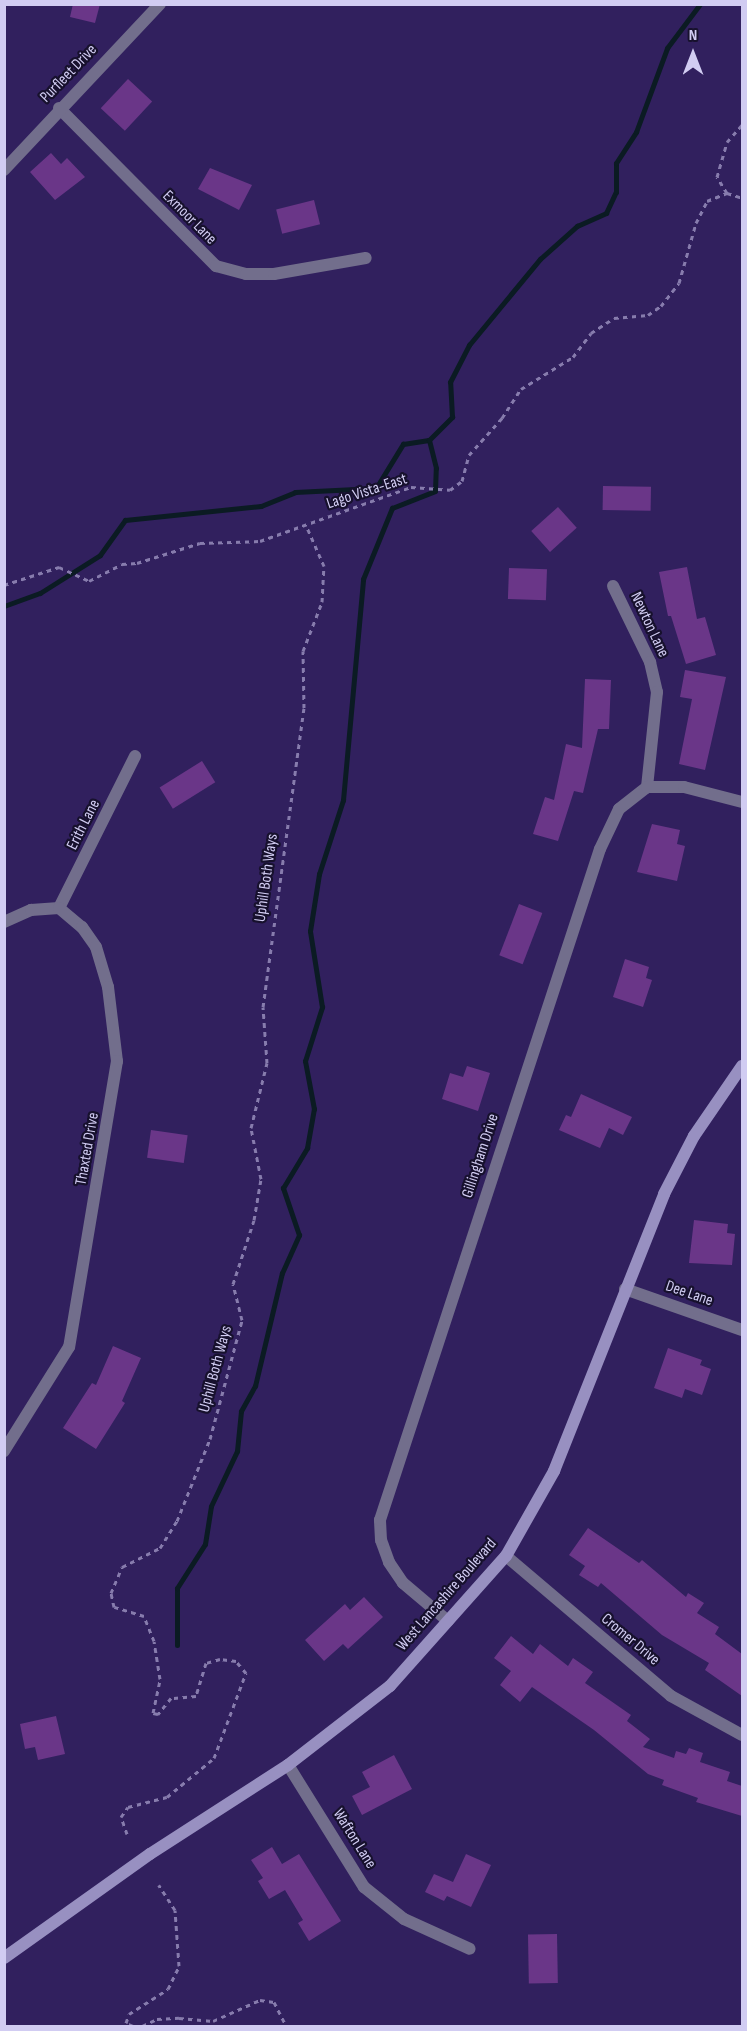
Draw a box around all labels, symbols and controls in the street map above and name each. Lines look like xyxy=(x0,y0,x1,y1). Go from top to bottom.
north arrow xyxy=(663,24,723,84)
text: N xyxy=(689,26,697,45)
street label: Purfleet Drive xyxy=(37,41,101,107)
street label: Exmoor Lane xyxy=(158,187,220,249)
street label: Lago Vista-East xyxy=(324,470,410,514)
street label: Newton Lane xyxy=(626,589,672,661)
street label: Erith Lane xyxy=(63,797,105,853)
street label: Uphill Both Ways xyxy=(251,833,283,923)
street label: Thaxted Drive xyxy=(72,1111,104,1187)
street label: Gillingham Drive xyxy=(458,1112,504,1200)
street label: Dee Lane xyxy=(663,1277,715,1311)
street label: Uphill Both Ways xyxy=(195,1324,237,1414)
street label: West Lancashire Boulevard xyxy=(393,1535,501,1655)
street label: Cromer Drive xyxy=(597,1610,663,1670)
street label: Wafton Lane xyxy=(328,1806,380,1872)

